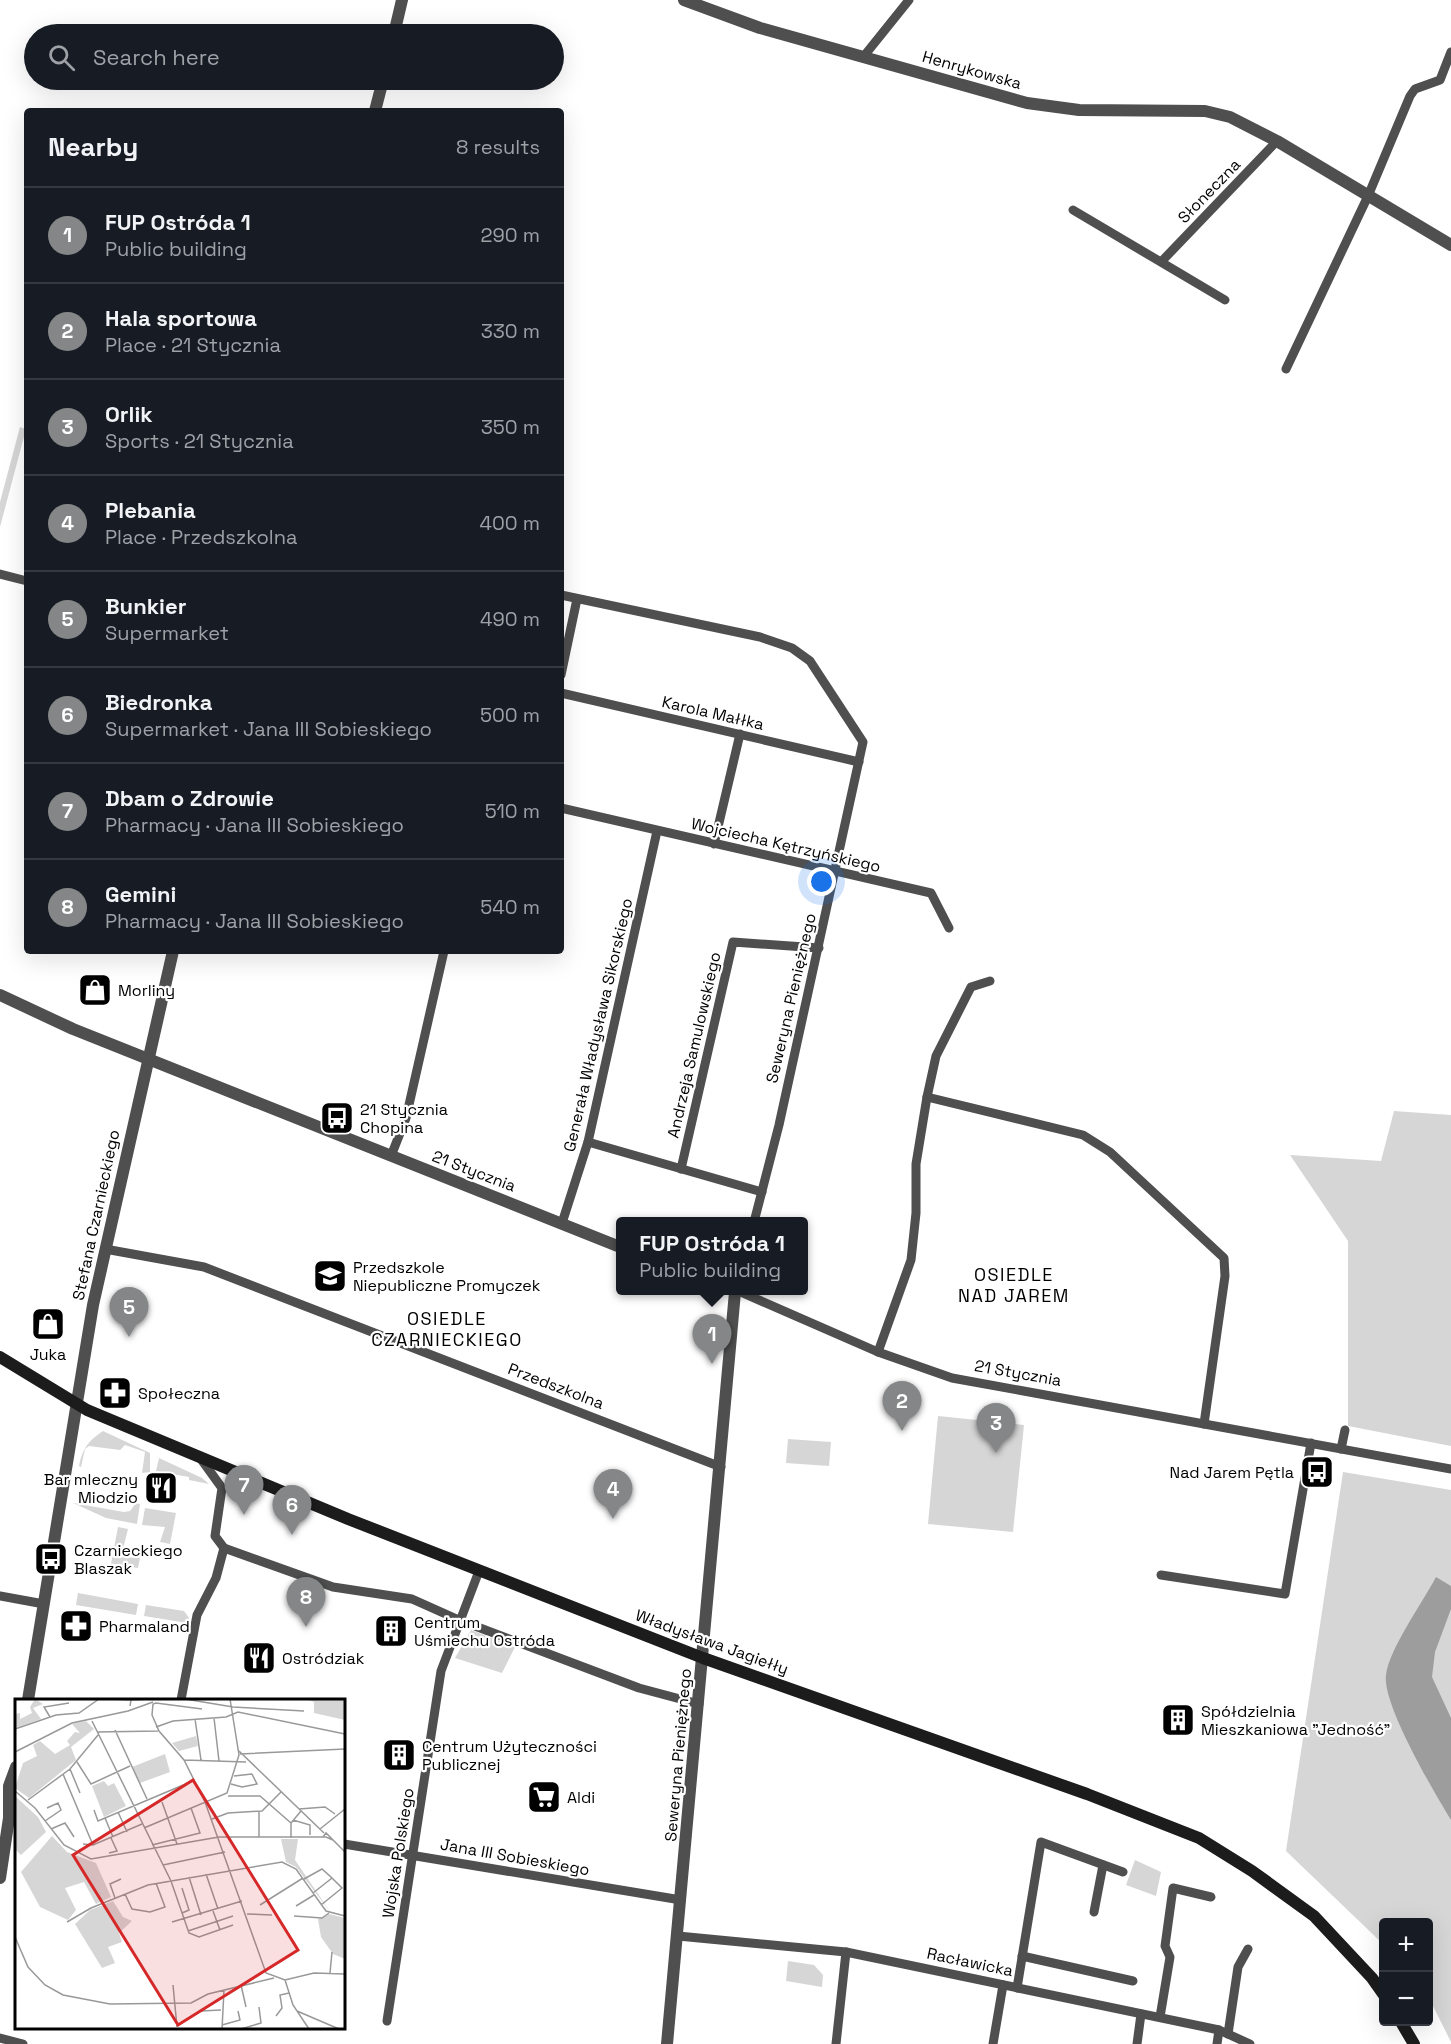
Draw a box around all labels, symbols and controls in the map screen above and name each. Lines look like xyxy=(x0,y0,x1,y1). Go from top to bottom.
search box xyxy=(24,24,564,90)
icon: search xyxy=(45,41,78,74)
text: Search here xyxy=(93,43,220,71)
street label: Henrykowska xyxy=(920,46,1024,94)
text: Nearby xyxy=(48,130,138,164)
text: 8 results xyxy=(456,134,540,160)
street label: Słoneczna xyxy=(1173,154,1245,228)
text: FUP Ostróda 1 xyxy=(105,208,251,236)
text: 1 xyxy=(63,222,72,248)
text: 290 m xyxy=(481,222,540,248)
text: Public building xyxy=(105,236,247,262)
text: Hala sportowa xyxy=(105,304,257,332)
text: 2 xyxy=(62,318,73,344)
text: 330 m xyxy=(481,318,540,344)
text: Place · 21 Stycznia xyxy=(105,332,281,358)
text: Orlik xyxy=(105,400,153,428)
text: 3 xyxy=(61,414,74,440)
text: 350 m xyxy=(481,414,540,440)
text: Sports · 21 Stycznia xyxy=(105,428,294,454)
text: Plebania xyxy=(105,496,196,524)
text: 4 xyxy=(61,510,74,536)
text: 400 m xyxy=(480,510,540,536)
text: Place · Przedszkolna xyxy=(105,524,298,550)
text: Bunkier xyxy=(105,592,186,620)
text: 5 xyxy=(62,606,74,632)
text: 490 m xyxy=(480,606,540,632)
text: Supermarket xyxy=(105,620,229,646)
text: Biedronka xyxy=(105,688,212,716)
street label: Karola Małłka xyxy=(660,691,766,735)
text: 6 xyxy=(61,702,74,728)
text: 500 m xyxy=(480,702,540,728)
text: Supermarket · Jana III Sobieskiego xyxy=(105,716,432,742)
text: Dbam o Zdrowie xyxy=(105,784,274,812)
text: 7 xyxy=(62,798,73,824)
text: 510 m xyxy=(485,798,540,824)
text: Pharmacy · Jana III Sobieskiego xyxy=(105,812,404,838)
street label: Wojciecha Kętrzyńskiego xyxy=(689,813,883,877)
your location xyxy=(807,867,836,896)
text: Gemini xyxy=(105,880,176,908)
text: 8 xyxy=(62,894,74,920)
text: 540 m xyxy=(480,894,540,920)
street label: Generała Władysława Sikorskiego xyxy=(559,896,637,1154)
text: Pharmacy · Jana III Sobieskiego xyxy=(105,908,404,934)
street label: Seweryna Pieniężnego xyxy=(761,911,821,1085)
street label: Andrzeja Samulowskiego xyxy=(662,950,726,1140)
shop icon: Morliny xyxy=(77,972,113,1008)
place label: Morliny xyxy=(118,980,175,1001)
place label: 21 Stycznia Chopina xyxy=(360,1099,448,1138)
bus stop icon: 21 Stycznia Chopina xyxy=(319,1100,355,1136)
street label: Stefana Czarnieckiego xyxy=(68,1128,124,1302)
street label: 21 Stycznia xyxy=(429,1145,519,1197)
popup xyxy=(616,1217,808,1295)
text: FUP Ostróda 1 xyxy=(639,1229,785,1257)
place label: Przedszkole Niepubliczne Promyczek xyxy=(353,1257,541,1296)
text: Public building xyxy=(639,1257,781,1283)
school or university icon: Przedszkole Niepubliczne Promyczek xyxy=(312,1258,348,1294)
district label: OSIEDLE NAD JAREM xyxy=(958,1263,1070,1307)
pin: 5 xyxy=(110,1288,148,1337)
shop icon: Juka xyxy=(30,1306,66,1342)
district label: OSIEDLE CZARNIECKIEGO xyxy=(371,1307,523,1351)
pin: 1 xyxy=(692,1314,732,1364)
place label: Juka xyxy=(30,1344,66,1365)
street label: 21 Stycznia xyxy=(973,1355,1063,1391)
street label: Przedszkolna xyxy=(505,1358,607,1414)
pharmacy icon: Społeczna xyxy=(97,1375,133,1411)
pin: 2 xyxy=(882,1382,922,1431)
place label: Społeczna xyxy=(138,1383,220,1404)
pin: 3 xyxy=(976,1404,1016,1453)
bus stop icon: Nad Jarem Pętla xyxy=(1299,1454,1335,1490)
place label: Nad Jarem Pętla xyxy=(1170,1462,1294,1483)
pin: 7 xyxy=(224,1466,264,1515)
place label: Bar mleczny Miodzio xyxy=(44,1469,138,1508)
restaurant icon: Bar mleczny Miodzio xyxy=(143,1470,179,1506)
pin: 4 xyxy=(594,1470,632,1519)
pin: 6 xyxy=(272,1486,312,1535)
place label: Czarnieckiego Blaszak xyxy=(74,1540,183,1579)
bus stop icon: Czarnieckiego Blaszak xyxy=(33,1541,69,1577)
pin: 8 xyxy=(286,1578,326,1627)
street label: Władysława Jagiełły xyxy=(632,1605,792,1679)
pharmacy icon: Pharmaland xyxy=(58,1608,94,1644)
place label: Centrum Uśmiechu Ostróda xyxy=(414,1612,555,1651)
building icon: Centrum Uśmiechu Ostróda xyxy=(373,1613,409,1649)
place label: Pharmaland xyxy=(99,1616,190,1637)
restaurant icon: Ostródziak xyxy=(241,1640,277,1676)
place label: Ostródziak xyxy=(282,1648,365,1669)
street label: Seweryna Pieniężnego xyxy=(660,1667,696,1843)
inset map xyxy=(15,1699,345,2029)
place label: Spółdzielnia Mieszkaniowa "Jedność" xyxy=(1201,1701,1390,1740)
building icon: Spółdzielnia Mieszkaniowa "Jedność" xyxy=(1160,1702,1196,1738)
place label: Centrum Użyteczności Publicznej xyxy=(422,1736,597,1775)
building icon: Centrum Użyteczności Publicznej xyxy=(381,1737,417,1773)
supermarket icon: Aldi xyxy=(526,1779,562,1815)
street label: Wojska Polskiego xyxy=(377,1786,419,1920)
place label: Aldi xyxy=(567,1787,595,1808)
street label: Jana III Sobieskiego xyxy=(439,1834,591,1880)
map controls xyxy=(1379,1918,1433,2026)
button: + xyxy=(1379,1918,1433,1972)
street label: Racławicka xyxy=(925,1943,1015,1981)
button: − xyxy=(1379,1972,1433,2026)

